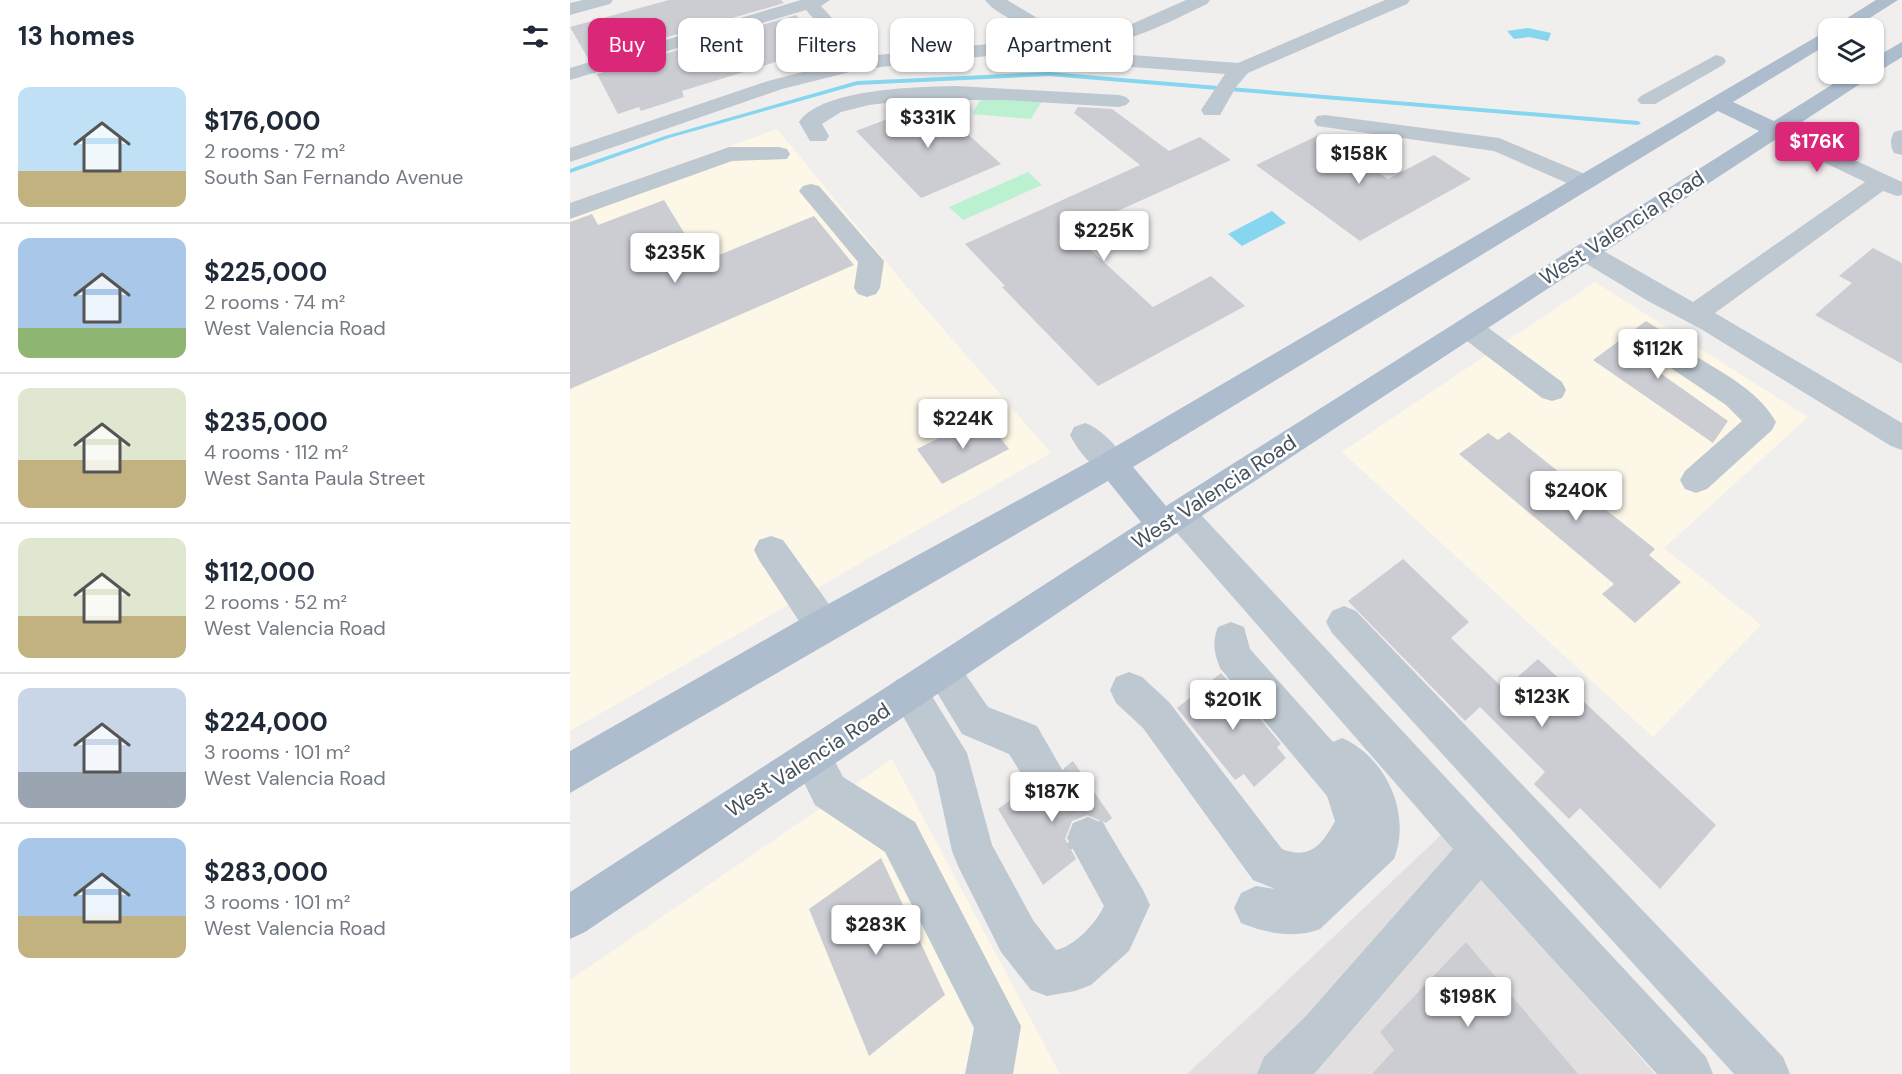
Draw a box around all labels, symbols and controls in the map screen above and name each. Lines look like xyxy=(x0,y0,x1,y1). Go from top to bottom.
chip: Buy xyxy=(588,18,666,72)
chip: Rent xyxy=(678,18,764,72)
chip: Filters xyxy=(776,18,878,72)
chip: New xyxy=(890,18,974,72)
chip: Apartment xyxy=(986,18,1133,72)
map controls xyxy=(1818,18,1884,84)
button: layers xyxy=(1818,18,1884,84)
text: 13 homes xyxy=(18,19,135,53)
icon: filters xyxy=(519,20,552,53)
pin: $331K xyxy=(886,98,970,149)
text: $176,000 xyxy=(204,104,321,138)
text: $331K xyxy=(900,104,956,130)
icon: home xyxy=(66,111,138,183)
pin: $176K xyxy=(1775,122,1859,173)
text: $176K xyxy=(1789,128,1845,154)
pin: $158K xyxy=(1317,134,1401,185)
text: 2 rooms · 72 m² xyxy=(204,138,345,164)
text: $158K xyxy=(1330,140,1388,166)
text: South San Fernando Avenue xyxy=(204,164,463,190)
street label: West Valencia Road xyxy=(1534,164,1710,292)
pin: $225K xyxy=(1062,211,1146,262)
text: $225K xyxy=(1074,217,1134,243)
pin: $235K xyxy=(633,233,717,284)
text: $235K xyxy=(644,239,706,265)
text: $225,000 xyxy=(204,255,327,289)
icon: home xyxy=(66,262,138,334)
text: 2 rooms · 74 m² xyxy=(204,289,345,315)
text: West Valencia Road xyxy=(204,315,386,341)
pin: $112K xyxy=(1616,329,1700,380)
text: $112K xyxy=(1632,335,1684,361)
pin: $224K xyxy=(921,399,1005,450)
text: $235,000 xyxy=(204,405,328,439)
text: $224K xyxy=(932,405,994,431)
icon: home xyxy=(66,412,138,484)
street label: West Valencia Road xyxy=(1126,428,1302,556)
text: 4 rooms · 112 m² xyxy=(204,439,348,465)
text: West Santa Paula Street xyxy=(204,465,425,491)
pin: $240K xyxy=(1534,471,1618,522)
text: $240K xyxy=(1544,477,1608,503)
text: $112,000 xyxy=(204,555,315,589)
icon: home xyxy=(66,562,138,634)
text: 2 rooms · 52 m² xyxy=(204,589,347,615)
text: West Valencia Road xyxy=(204,615,386,641)
pin: $123K xyxy=(1500,677,1584,728)
pin: $201K xyxy=(1191,680,1275,731)
text: $123K xyxy=(1514,683,1570,709)
text: $201K xyxy=(1204,686,1262,712)
street label: West Valencia Road xyxy=(720,696,896,824)
text: $224,000 xyxy=(204,705,328,739)
icon: home xyxy=(66,712,138,784)
text: 3 rooms · 101 m² xyxy=(204,739,350,765)
text: West Valencia Road xyxy=(204,765,386,791)
pin: $187K xyxy=(1010,772,1094,823)
text: $187K xyxy=(1024,778,1080,804)
text: $283,000 xyxy=(204,855,328,889)
icon: home xyxy=(66,862,138,934)
text: 3 rooms · 101 m² xyxy=(204,889,350,915)
pin: $283K xyxy=(834,905,918,956)
text: $283K xyxy=(845,911,907,937)
text: West Valencia Road xyxy=(204,915,386,941)
pin: $198K xyxy=(1426,977,1510,1028)
text: $198K xyxy=(1439,983,1497,1009)

